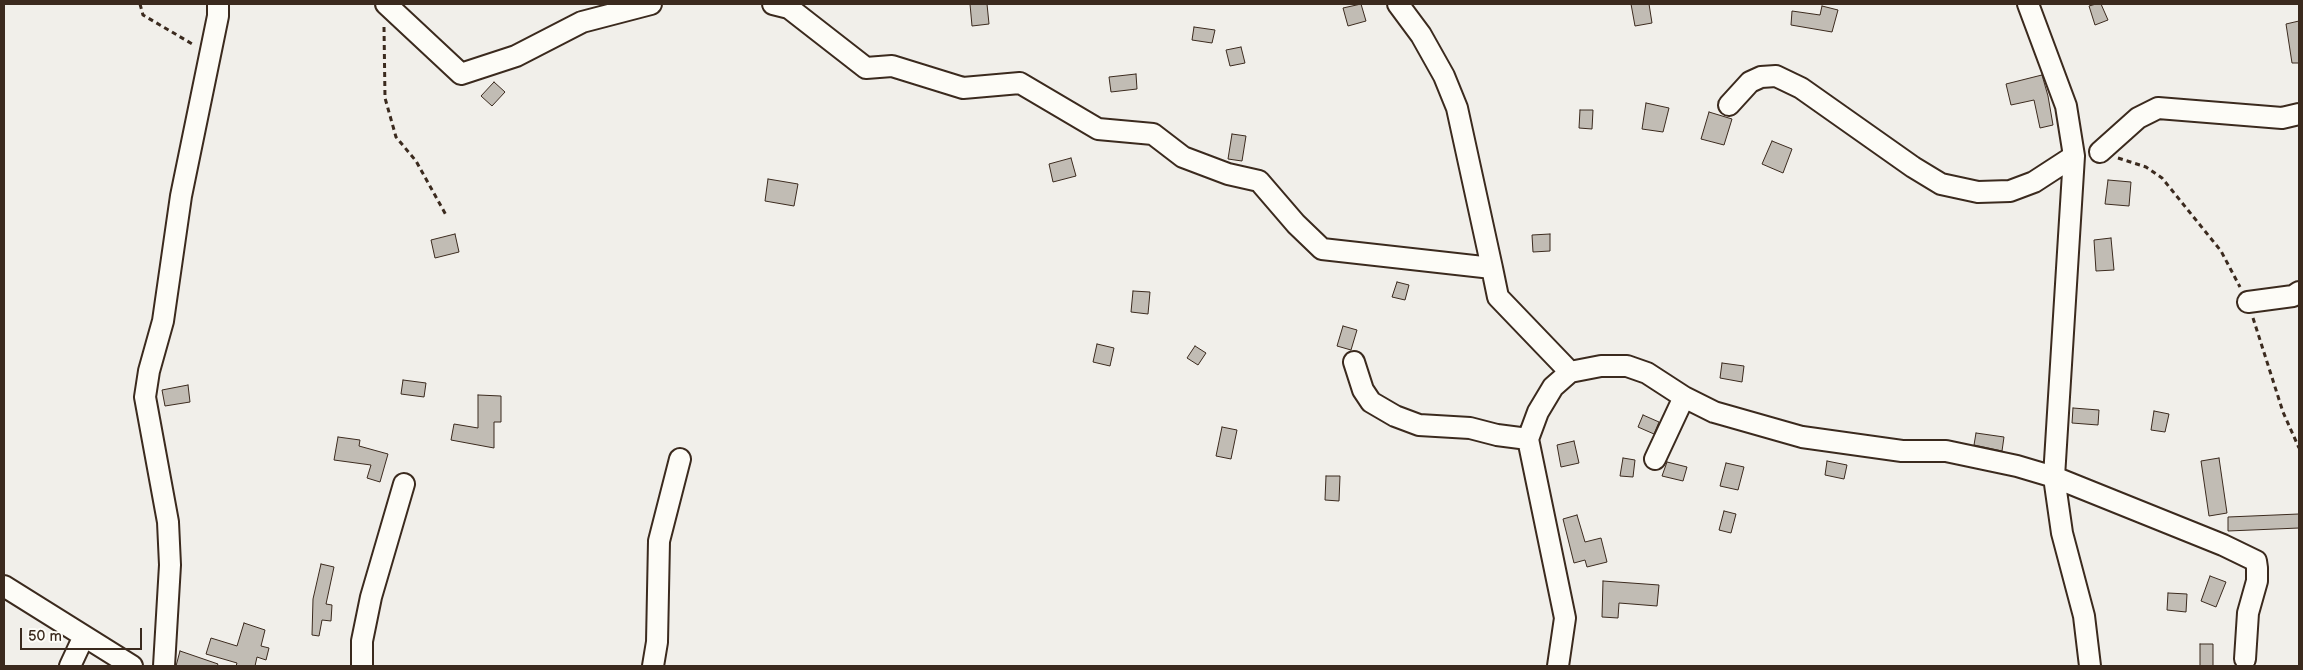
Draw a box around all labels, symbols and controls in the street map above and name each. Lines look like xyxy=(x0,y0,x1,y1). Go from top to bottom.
scale bar xyxy=(22,618,145,650)
text: 50 m xyxy=(28,627,62,646)

